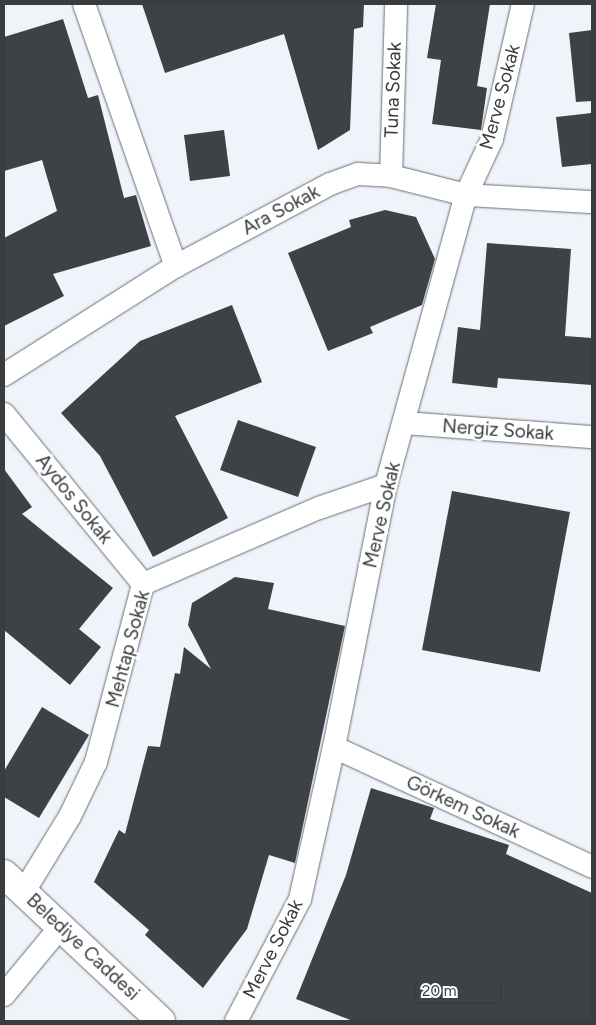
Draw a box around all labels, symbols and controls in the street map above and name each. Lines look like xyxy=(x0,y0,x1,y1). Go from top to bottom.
street label: Tuna Sokak xyxy=(380,42,406,138)
street label: Merve Sokak xyxy=(475,42,525,152)
street label: Ara Sokak xyxy=(238,180,324,240)
street label: Nergiz Sokak xyxy=(441,415,555,445)
street label: Aydos Sokak xyxy=(31,450,117,548)
street label: Merve Sokak xyxy=(359,460,405,570)
street label: Mehtap Sokak xyxy=(101,588,155,710)
street label: Görkem Sokak xyxy=(403,771,523,843)
street label: Belediye Caddesi xyxy=(22,889,144,1005)
street label: Merve Sokak xyxy=(238,896,308,1002)
scale bar xyxy=(416,972,504,1004)
text: 20 m xyxy=(422,982,456,1000)

